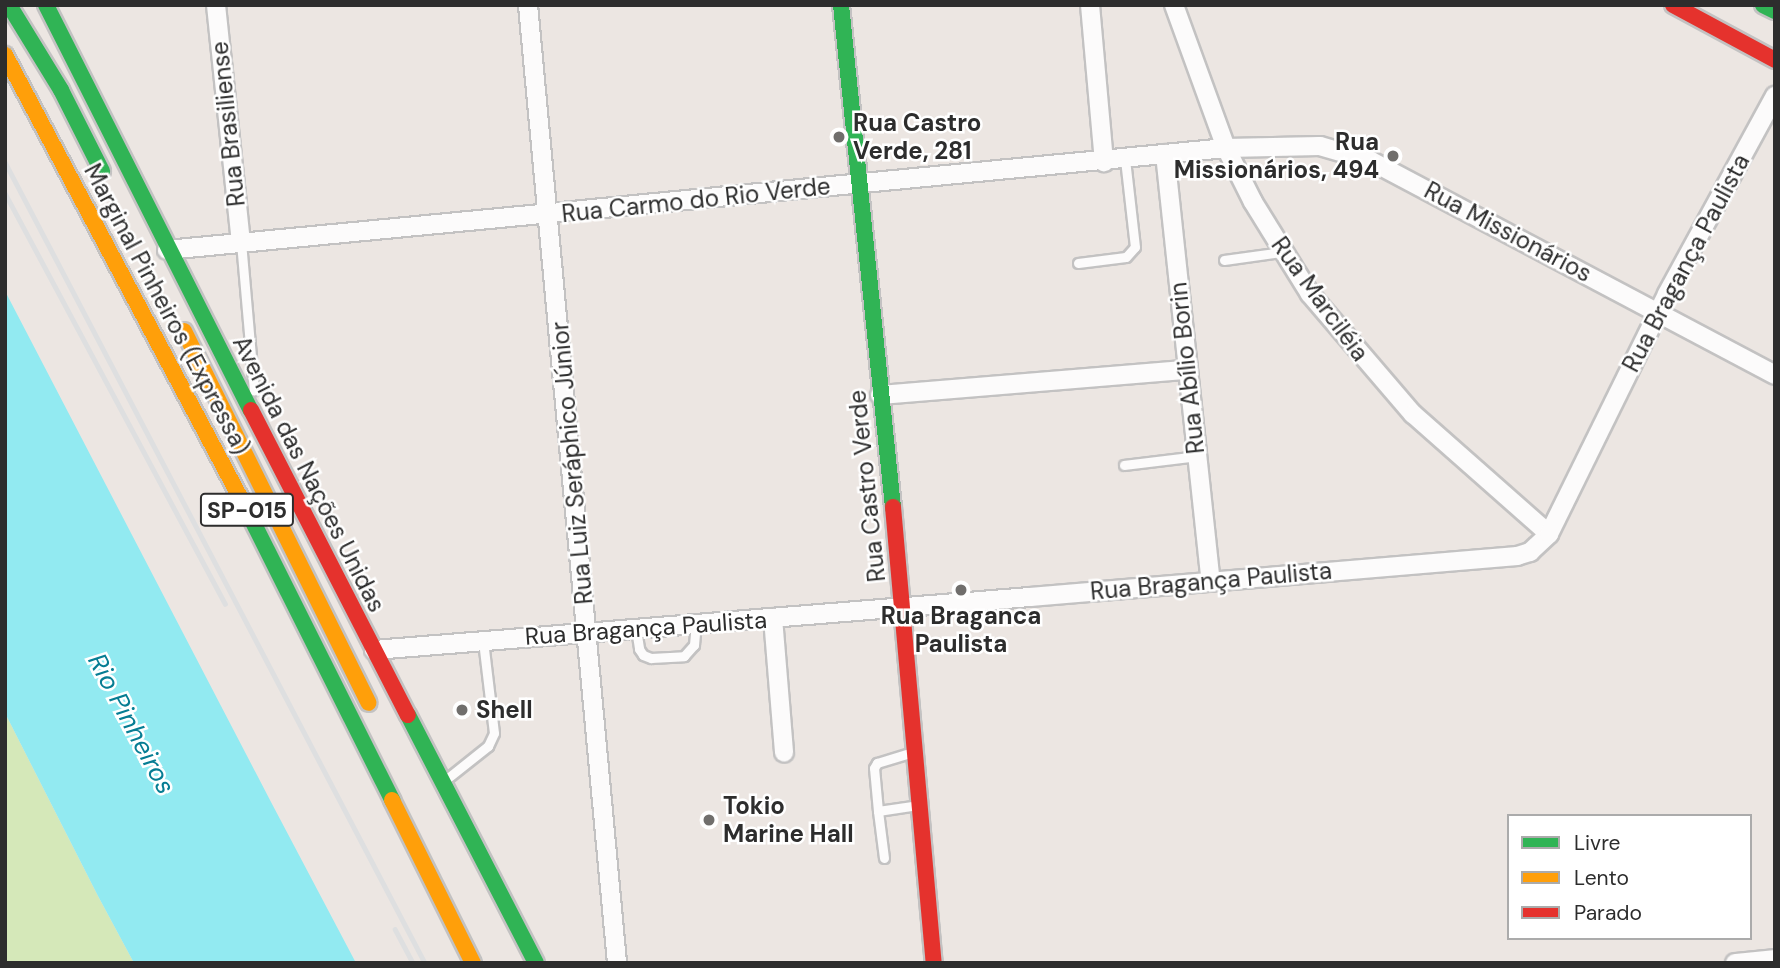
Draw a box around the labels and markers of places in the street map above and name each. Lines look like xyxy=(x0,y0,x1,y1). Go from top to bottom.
place label: Rua Castro Verde, 281 xyxy=(853,109,981,165)
place label: Rua Missionários, 494 xyxy=(1174,128,1379,184)
marker: Rua Castro Verde, 281 xyxy=(831,129,847,145)
marker: Rua Missionários, 494 xyxy=(1385,148,1401,164)
marker: Rua Braganca Paulista xyxy=(953,582,969,598)
place label: Rua Braganca Paulista xyxy=(881,602,1041,658)
place label: Shell xyxy=(476,696,533,724)
marker: Shell xyxy=(454,702,470,718)
place label: Tokio Marine Hall xyxy=(723,792,854,848)
marker: Tokio Marine Hall xyxy=(701,812,717,828)

